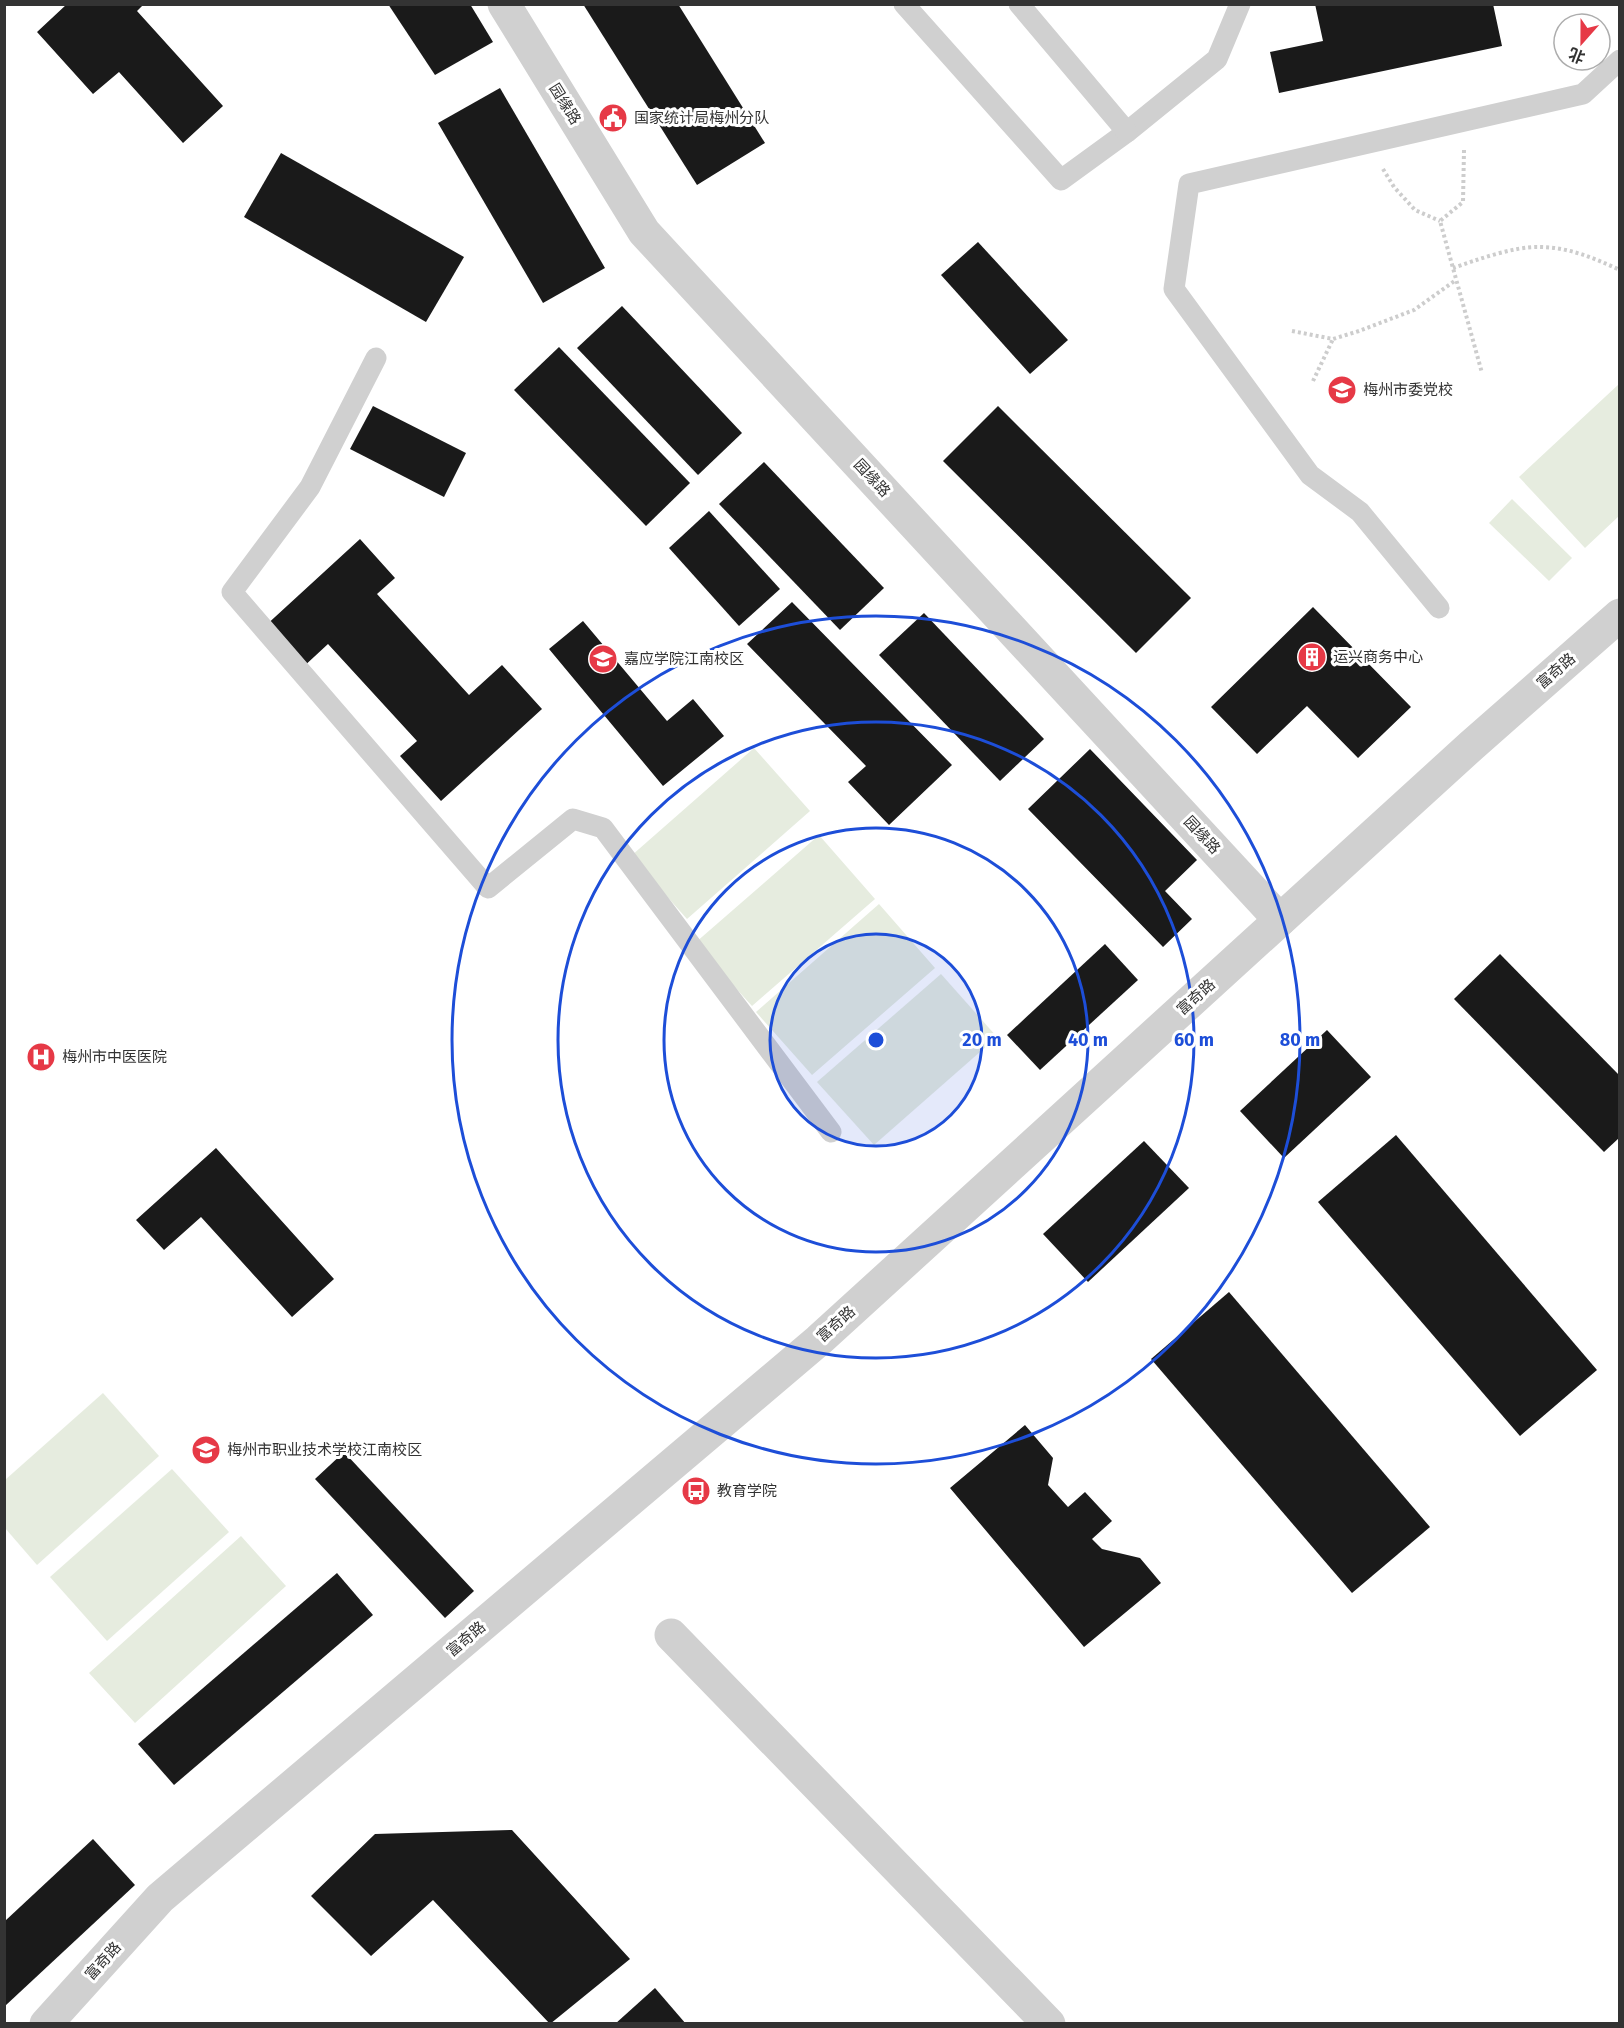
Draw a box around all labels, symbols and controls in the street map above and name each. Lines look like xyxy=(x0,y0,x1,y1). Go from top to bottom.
north arrow xyxy=(1552,12,1612,72)
text: 北 xyxy=(1566,44,1588,67)
street label: 园缘路 xyxy=(545,80,585,128)
public building icon: 国家统计局梅州分队 xyxy=(597,102,629,134)
place label: 国家统计局梅州分队 xyxy=(634,109,769,127)
school or university icon: 梅州市委党校 xyxy=(1326,374,1358,406)
place label: 梅州市委党校 xyxy=(1363,381,1453,399)
street label: 园缘路 xyxy=(850,455,894,501)
building icon: 运兴商务中心 xyxy=(1296,641,1328,673)
school or university icon: 嘉应学院江南校区 xyxy=(587,643,619,675)
place label: 运兴商务中心 xyxy=(1333,648,1423,666)
street label: 富奇路 xyxy=(1533,649,1579,693)
place label: 嘉应学院江南校区 xyxy=(624,650,744,668)
street label: 园缘路 xyxy=(1180,812,1224,858)
street label: 富奇路 xyxy=(1173,975,1219,1019)
text: 20 m xyxy=(962,1029,1002,1051)
text: 40 m xyxy=(1068,1029,1108,1051)
text: 60 m xyxy=(1174,1029,1214,1051)
text: 80 m xyxy=(1280,1029,1320,1051)
centre of rings xyxy=(866,1030,886,1050)
hospital icon: 梅州市中医医院 xyxy=(25,1041,57,1073)
place label: 梅州市中医医院 xyxy=(62,1048,167,1066)
street label: 富奇路 xyxy=(813,1302,859,1346)
school or university icon: 梅州市职业技术学校江南校区 xyxy=(190,1434,222,1466)
place label: 梅州市职业技术学校江南校区 xyxy=(227,1441,422,1459)
bus stop icon: 教育学院 xyxy=(680,1475,712,1507)
place label: 教育学院 xyxy=(717,1482,777,1500)
street label: 富奇路 xyxy=(443,1618,489,1660)
street label: 富奇路 xyxy=(81,1938,125,1984)

